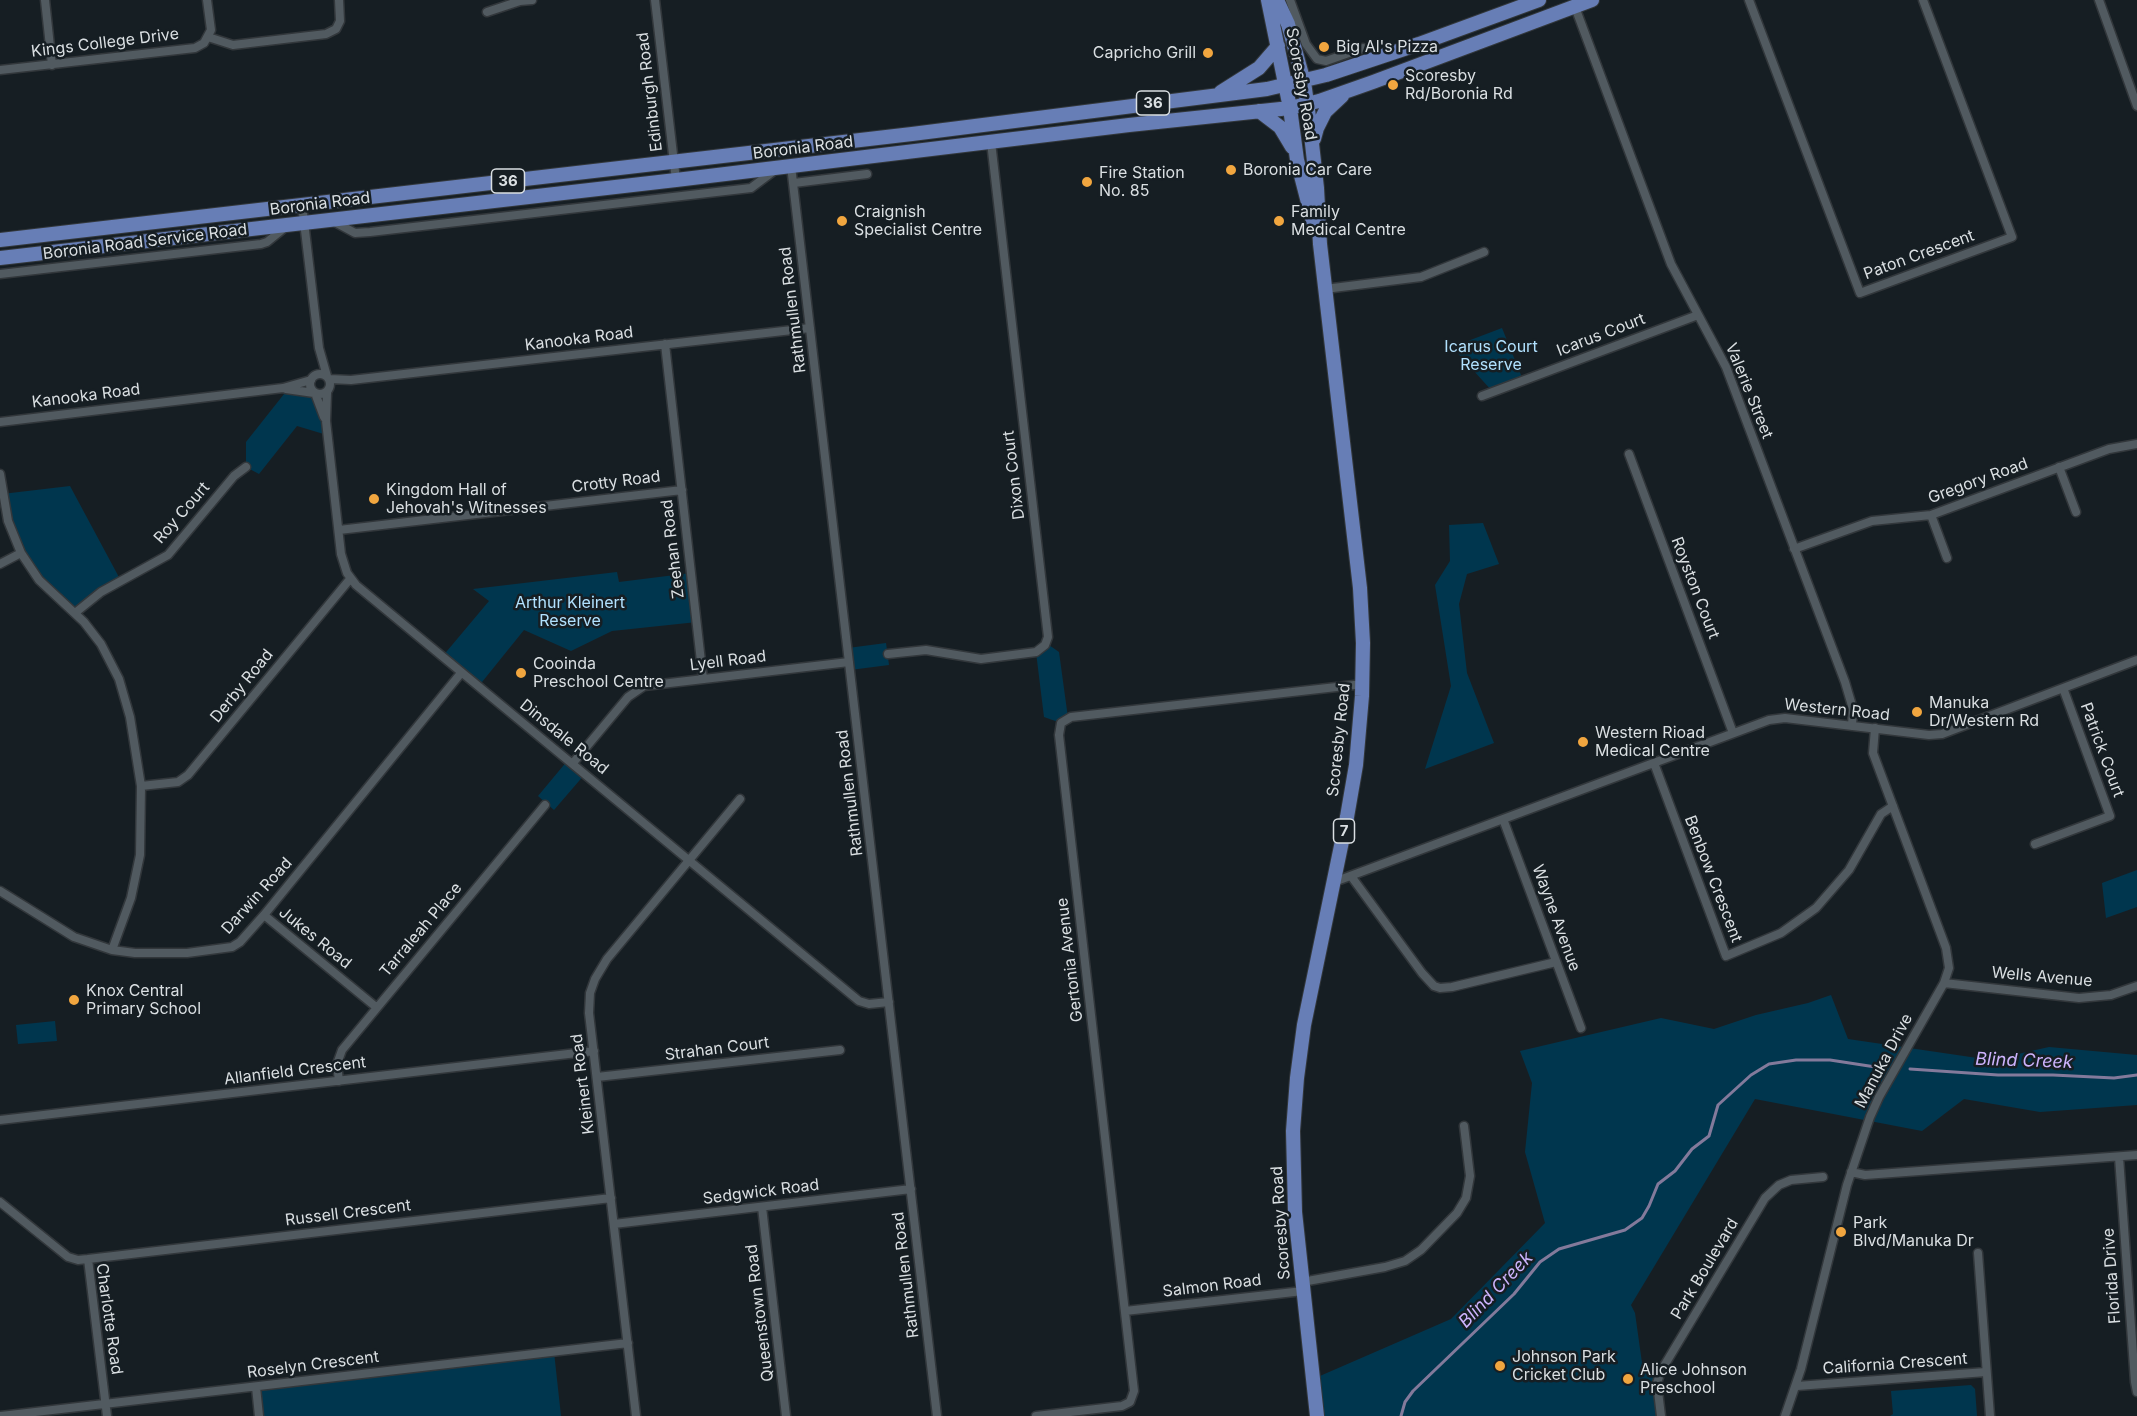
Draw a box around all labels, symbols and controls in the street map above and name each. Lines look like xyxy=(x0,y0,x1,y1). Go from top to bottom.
street label: Kings College Drive xyxy=(30,24,180,62)
street label: Scoresby Road xyxy=(1282,26,1320,142)
street label: Edinburgh Road xyxy=(633,31,667,153)
place label: Big Al's Pizza xyxy=(1336,37,1438,57)
marker: Big Al's Pizza xyxy=(1317,40,1331,54)
place label: Capricho Grill xyxy=(1093,43,1196,63)
marker: Capricho Grill xyxy=(1201,46,1215,60)
place label: Scoresby Rd/Boronia Rd xyxy=(1405,66,1513,104)
marker: Scoresby Rd/Boronia Rd xyxy=(1386,78,1400,92)
road number: 36 xyxy=(1136,91,1170,115)
street label: Boronia Road xyxy=(752,132,854,164)
place label: Boronia Car Care xyxy=(1243,160,1372,180)
place label: Fire Station No. 85 xyxy=(1099,163,1185,201)
marker: Boronia Car Care xyxy=(1224,163,1238,177)
road number: 36 xyxy=(492,169,524,193)
marker: Fire Station No. 85 xyxy=(1080,175,1094,189)
street label: Boronia Road xyxy=(269,188,371,220)
place label: Craignish Specialist Centre xyxy=(854,202,982,240)
place label: Family Medical Centre xyxy=(1291,202,1406,240)
marker: Craignish Specialist Centre xyxy=(835,214,849,228)
marker: Family Medical Centre xyxy=(1272,214,1286,228)
street label: Boronia Road Service Road xyxy=(42,220,248,264)
street label: Paton Crescent xyxy=(1861,226,1977,284)
street label: Rathmullen Road xyxy=(776,246,810,374)
street label: Icarus Court xyxy=(1554,309,1648,361)
street label: Kanooka Road xyxy=(524,323,634,355)
park label: Icarus Court Reserve xyxy=(1444,337,1538,375)
street label: Valerie Street xyxy=(1721,340,1777,442)
street label: Kanooka Road xyxy=(31,380,141,412)
street label: Dixon Court xyxy=(999,429,1029,521)
street label: Gregory Road xyxy=(1925,454,2031,508)
street label: Crotty Road xyxy=(570,467,662,497)
street label: Roy Court xyxy=(150,478,214,548)
place label: Kingdom Hall of Jehovah's Witnesses xyxy=(386,480,547,518)
marker: Kingdom Hall of Jehovah's Witnesses xyxy=(367,492,381,506)
street label: Zeehan Road xyxy=(657,498,689,600)
street label: Royston Court xyxy=(1667,534,1723,642)
park label: Arthur Kleinert Reserve xyxy=(515,593,625,631)
street label: Derby Road xyxy=(207,645,277,727)
street label: Lyell Road xyxy=(689,647,767,675)
place label: Cooinda Preschool Centre xyxy=(533,654,664,692)
marker: Cooinda Preschool Centre xyxy=(514,666,528,680)
street label: Scoresby Road xyxy=(1323,682,1355,798)
place label: Manuka Dr/Western Rd xyxy=(1929,693,2039,731)
street label: Dinsdale Road xyxy=(516,695,612,779)
street label: Western Road xyxy=(1783,695,1891,725)
street label: Patrick Court xyxy=(2076,700,2128,800)
marker: Manuka Dr/Western Rd xyxy=(1910,705,1924,719)
place label: Western Rioad Medical Centre xyxy=(1595,723,1710,761)
street label: Rathmullen Road xyxy=(833,729,867,857)
marker: Western Rioad Medical Centre xyxy=(1576,735,1590,749)
street label: Benbow Crescent xyxy=(1680,813,1746,945)
road number: 7 xyxy=(1334,819,1354,843)
street label: Darwin Road xyxy=(218,854,296,938)
street label: Wayne Avenue xyxy=(1528,862,1584,974)
street label: Tarraleah Place xyxy=(376,879,466,981)
street label: Gertonia Avenue xyxy=(1053,897,1087,1023)
street label: Jukes Road xyxy=(275,903,355,973)
street label: Wells Avenue xyxy=(1991,963,2093,991)
place label: Knox Central Primary School xyxy=(86,981,201,1019)
marker: Knox Central Primary School xyxy=(67,993,81,1007)
street label: Manuka Drive xyxy=(1851,1010,1917,1112)
street label: Kleinert Road xyxy=(567,1033,599,1135)
street label: Strahan Court xyxy=(664,1033,770,1065)
water label: Blind Creek xyxy=(1975,1049,2073,1073)
street label: Allanfield Crescent xyxy=(223,1053,367,1089)
street label: Scoresby Road xyxy=(1267,1165,1295,1281)
street label: Sedgwick Road xyxy=(702,1175,820,1209)
street label: Russell Crescent xyxy=(284,1196,412,1230)
street label: Rathmullen Road xyxy=(889,1211,923,1339)
place label: Park Blvd/Manuka Dr xyxy=(1853,1213,1974,1251)
street label: Park Boulevard xyxy=(1667,1215,1743,1323)
marker: Park Blvd/Manuka Dr xyxy=(1834,1225,1848,1239)
street label: Florida Drive xyxy=(2099,1227,2125,1325)
street label: Queenstown Road xyxy=(742,1243,778,1383)
water label: Blind Creek xyxy=(1454,1247,1538,1333)
street label: Charlotte Road xyxy=(92,1262,126,1376)
street label: Salmon Road xyxy=(1162,1270,1262,1302)
street label: Roselyn Crescent xyxy=(246,1347,380,1383)
place label: Johnson Park Cricket Club xyxy=(1512,1347,1616,1385)
street label: California Crescent xyxy=(1822,1349,1968,1379)
marker: Johnson Park Cricket Club xyxy=(1493,1359,1507,1373)
place label: Alice Johnson Preschool xyxy=(1640,1360,1747,1398)
marker: Alice Johnson Preschool xyxy=(1621,1372,1635,1386)

